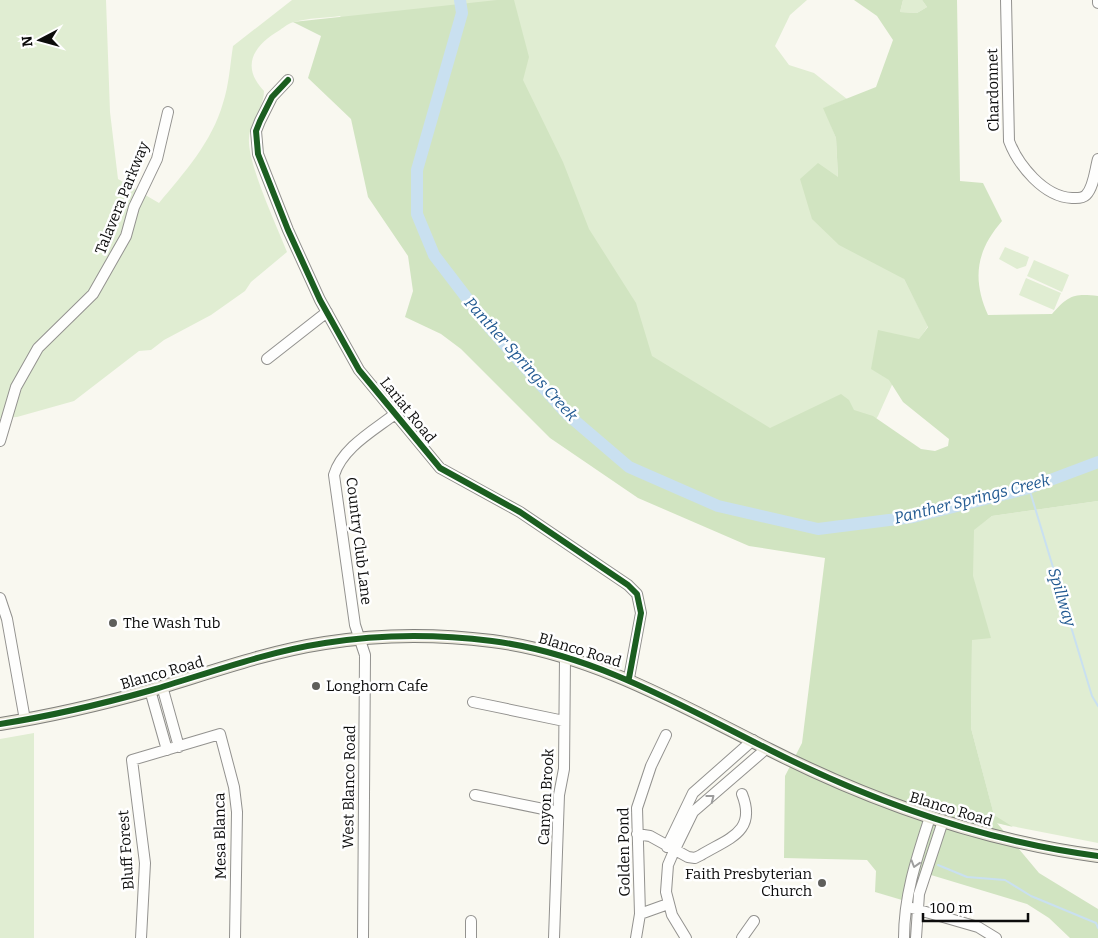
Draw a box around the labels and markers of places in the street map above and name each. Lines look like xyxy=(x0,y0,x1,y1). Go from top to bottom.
place label: The Wash Tub xyxy=(123,614,220,632)
marker: The Wash Tub xyxy=(107,617,119,629)
place label: Longhorn Cafe xyxy=(326,677,428,695)
marker: Longhorn Cafe xyxy=(310,680,322,692)
place label: Faith Presbyterian Church xyxy=(685,865,813,900)
marker: Faith Presbyterian Church xyxy=(816,877,828,889)

